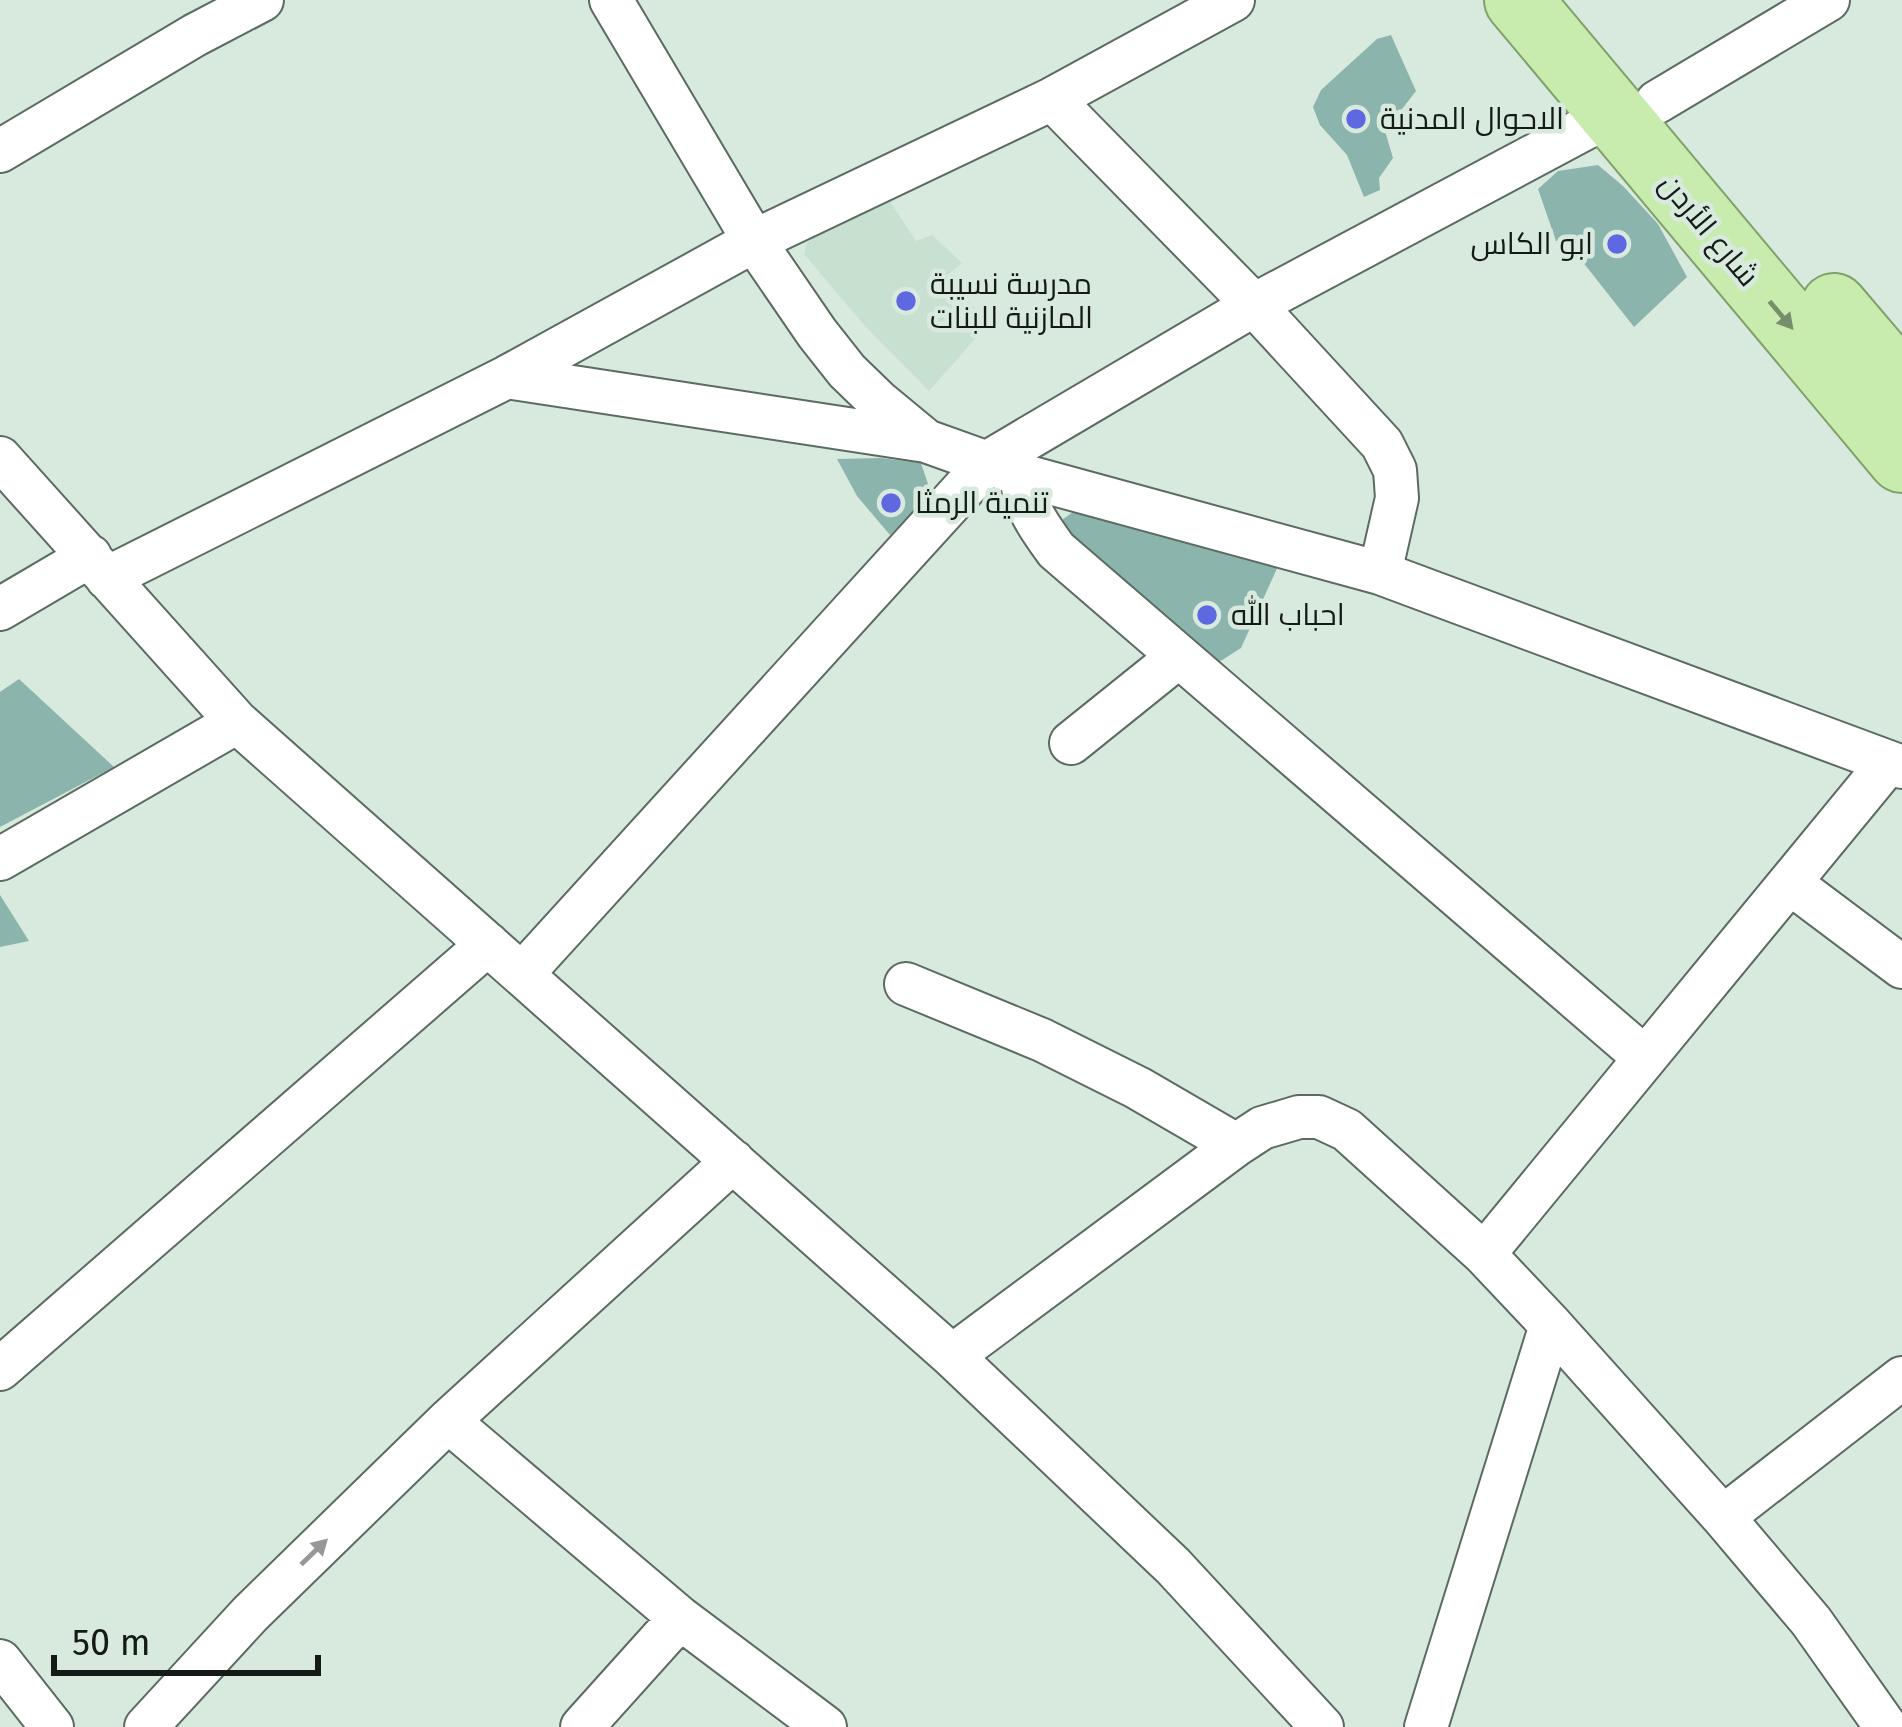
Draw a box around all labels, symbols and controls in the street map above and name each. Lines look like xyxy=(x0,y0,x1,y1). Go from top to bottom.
place label: الاحوال المدنية xyxy=(1380,101,1564,137)
marker: الاحوال المدنية xyxy=(1343,106,1369,132)
street label: شارع الأردن xyxy=(1650,166,1766,295)
place label: ابو الكاس xyxy=(1470,226,1593,262)
marker: ابو الكاس xyxy=(1604,231,1630,257)
place label: مدرسة نسيبة المازنية للبنات xyxy=(930,266,1093,336)
marker: مدرسة نسيبة المازنية للبنات xyxy=(893,288,919,314)
one-way arrow xyxy=(1768,300,1794,330)
place label: تنمية الرمثا xyxy=(915,485,1048,521)
marker: تنمية الرمثا xyxy=(878,490,904,516)
place label: احباب الله xyxy=(1231,595,1345,633)
marker: احباب الله xyxy=(1194,602,1220,628)
one-way arrow xyxy=(299,1539,328,1567)
scale bar xyxy=(54,1601,318,1675)
text: 50 m xyxy=(72,1621,151,1665)

